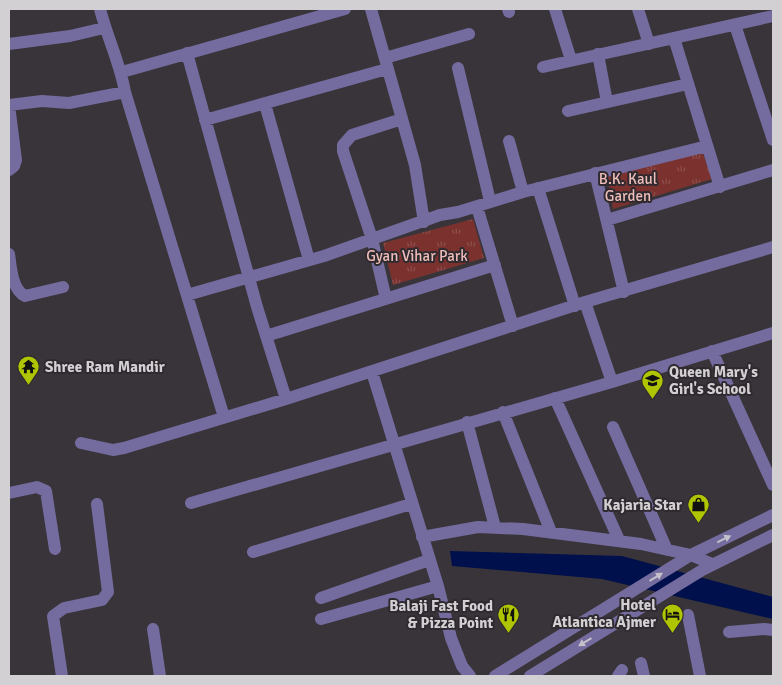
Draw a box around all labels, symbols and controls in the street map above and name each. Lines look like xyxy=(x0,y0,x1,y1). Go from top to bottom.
park label: B.K. Kaul Garden xyxy=(599,170,657,205)
park label: Gyan Vihar Park xyxy=(366,247,468,265)
temple icon: Shree Ram Mandir xyxy=(17,355,41,386)
place label: Shree Ram Mandir xyxy=(45,358,165,376)
place label: Queen Mary's Girl's School xyxy=(669,363,758,398)
school or university icon: Queen Mary's Girl's School xyxy=(641,369,665,400)
shop icon: Kajaria Star xyxy=(686,493,710,524)
place label: Kajaria Star xyxy=(603,496,682,514)
one-way arrow xyxy=(717,535,731,543)
one-way arrow xyxy=(649,572,662,581)
place label: Hotel Atlantica Ajmer xyxy=(553,596,656,631)
place label: Balaji Fast Food & Pizza Point xyxy=(389,597,493,632)
hotel icon: Hotel Atlantica Ajmer xyxy=(660,602,684,633)
restaurant icon: Balaji Fast Food & Pizza Point xyxy=(497,603,521,634)
one-way arrow xyxy=(579,637,592,646)

